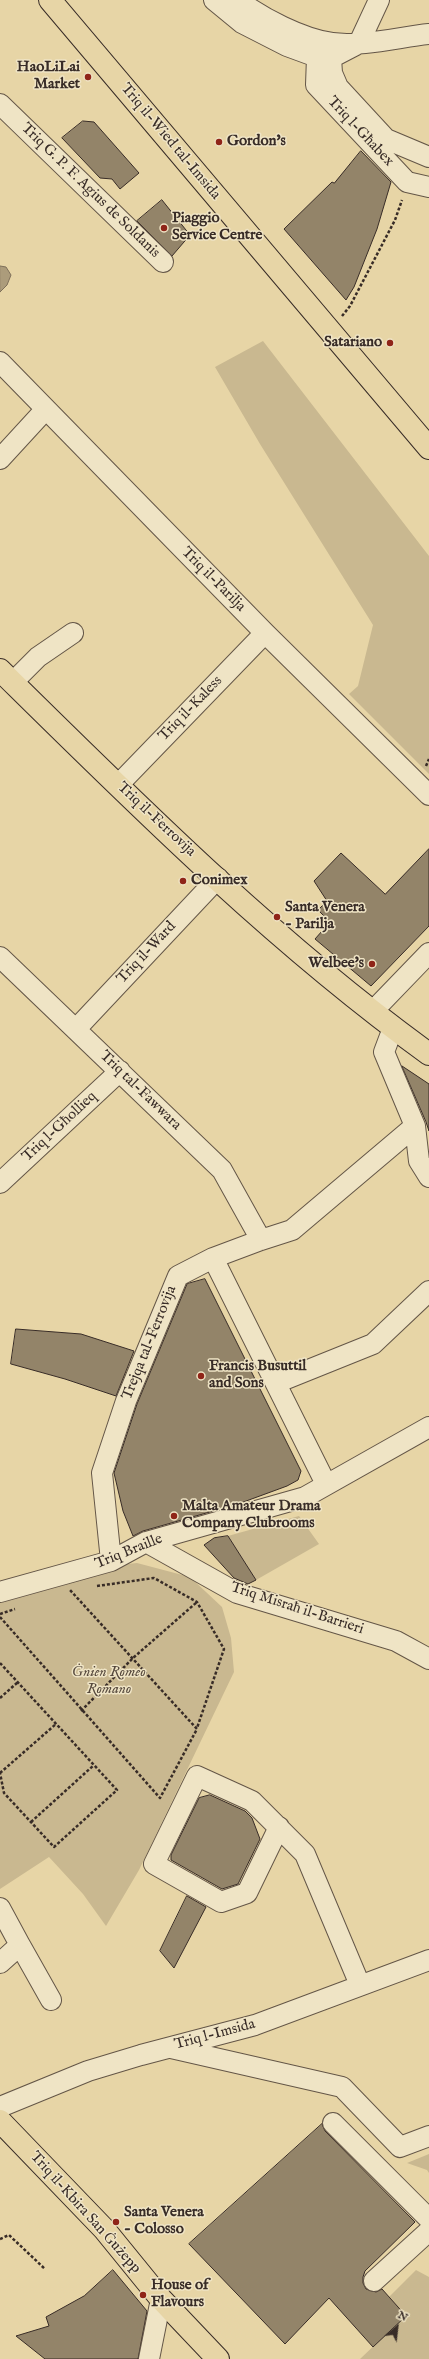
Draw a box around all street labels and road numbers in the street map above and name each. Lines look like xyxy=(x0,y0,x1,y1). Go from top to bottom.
street label: Triq il-Wied tal-Imsida xyxy=(116,80,224,204)
street label: Triq l-Għabex xyxy=(323,93,397,171)
street label: Triq G. P. F. Agius de Soldanis xyxy=(17,120,163,262)
street label: Triq il-Parilja xyxy=(177,544,249,616)
street label: Triq il-Kaless xyxy=(155,673,227,745)
street label: Triq il-Ferrovija xyxy=(113,779,199,861)
street label: Triq il-Ward xyxy=(114,918,180,988)
street label: Triq tal-Fawwara xyxy=(95,1048,185,1134)
street label: Triq l-Għollieq xyxy=(19,1088,101,1166)
street label: Trejqa tal-Ferrovija xyxy=(119,1283,181,1403)
street label: Triq Braille xyxy=(93,1530,165,1574)
street label: Triq Misraħ il-Barrieri xyxy=(228,1579,366,1639)
street label: Triq l-Imsida xyxy=(173,2016,257,2054)
street label: Triq il-Kbira San Ġużepp xyxy=(26,2149,144,2277)

